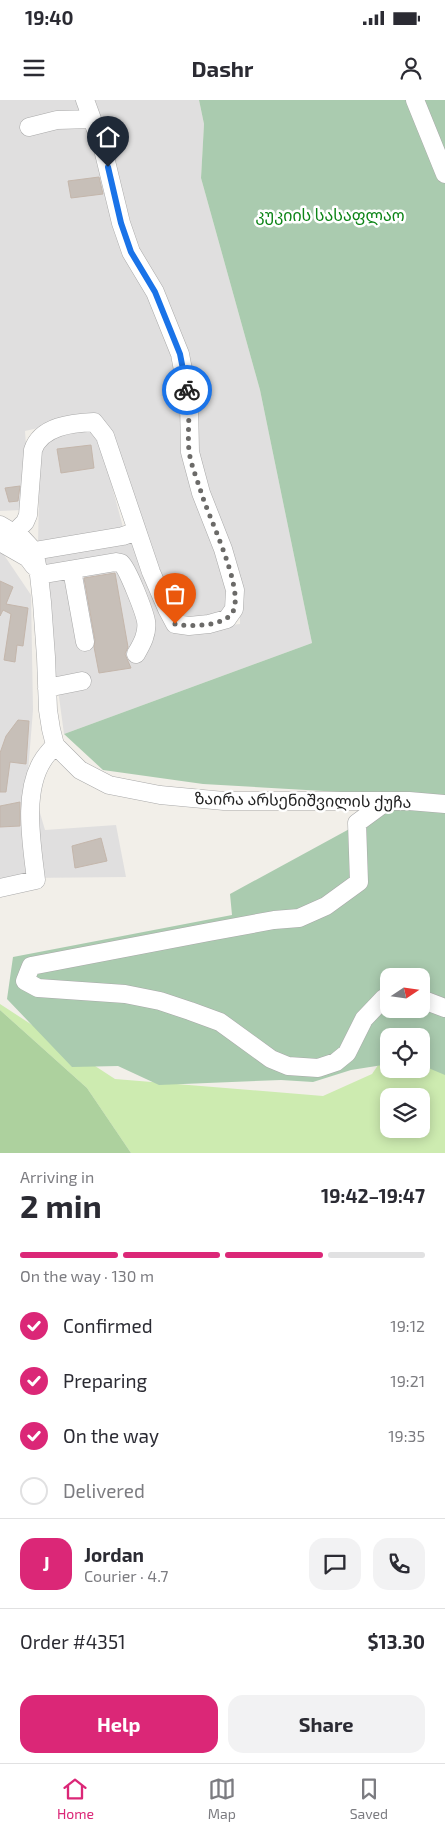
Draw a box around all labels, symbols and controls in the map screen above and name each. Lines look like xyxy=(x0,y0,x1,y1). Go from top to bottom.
text: 19:40 xyxy=(25,6,73,29)
icon: menu xyxy=(20,54,48,82)
icon: person xyxy=(397,54,425,82)
text: Dashr xyxy=(192,55,253,81)
pin xyxy=(87,116,129,167)
icon: home xyxy=(94,123,122,151)
park label: კუკიის სასაფლაო xyxy=(255,205,405,226)
courier xyxy=(162,365,212,415)
icon: bike xyxy=(173,376,201,404)
pin xyxy=(154,573,196,624)
icon: bag xyxy=(161,580,189,608)
street label: ზაირა არსენიშვილის ქუჩა xyxy=(194,788,412,813)
north arrow xyxy=(380,968,430,1018)
map controls xyxy=(380,968,430,1138)
button: locate xyxy=(380,1028,430,1078)
button: layers xyxy=(380,1088,430,1138)
text: Arriving in xyxy=(20,1167,94,1186)
text: 19:42–19:47 xyxy=(321,1184,425,1207)
text: 2 min xyxy=(20,1186,102,1224)
text: On the way · 130 m xyxy=(20,1266,154,1285)
icon: check xyxy=(20,1312,48,1340)
text: Confirmed xyxy=(63,1314,153,1337)
text: 19:12 xyxy=(390,1316,425,1335)
icon: check xyxy=(20,1367,48,1395)
text: Preparing xyxy=(63,1369,147,1392)
text: 19:21 xyxy=(390,1371,425,1390)
icon: check xyxy=(20,1422,48,1450)
text: On the way xyxy=(63,1424,159,1447)
text: 19:35 xyxy=(388,1426,425,1445)
text: Delivered xyxy=(63,1479,145,1502)
button: chat xyxy=(309,1538,361,1590)
button: phone xyxy=(373,1538,425,1590)
text: Jordan xyxy=(84,1543,144,1566)
text: J xyxy=(42,1552,50,1575)
text: Courier · 4.7 xyxy=(84,1566,168,1585)
text: Order #4351 xyxy=(20,1630,126,1653)
text: $13.30 xyxy=(368,1630,425,1653)
button: Help xyxy=(20,1695,218,1753)
button: Share xyxy=(228,1695,425,1753)
tab: Home xyxy=(57,1775,94,1822)
tab: Map xyxy=(208,1775,236,1822)
tab: Saved xyxy=(350,1775,388,1822)

